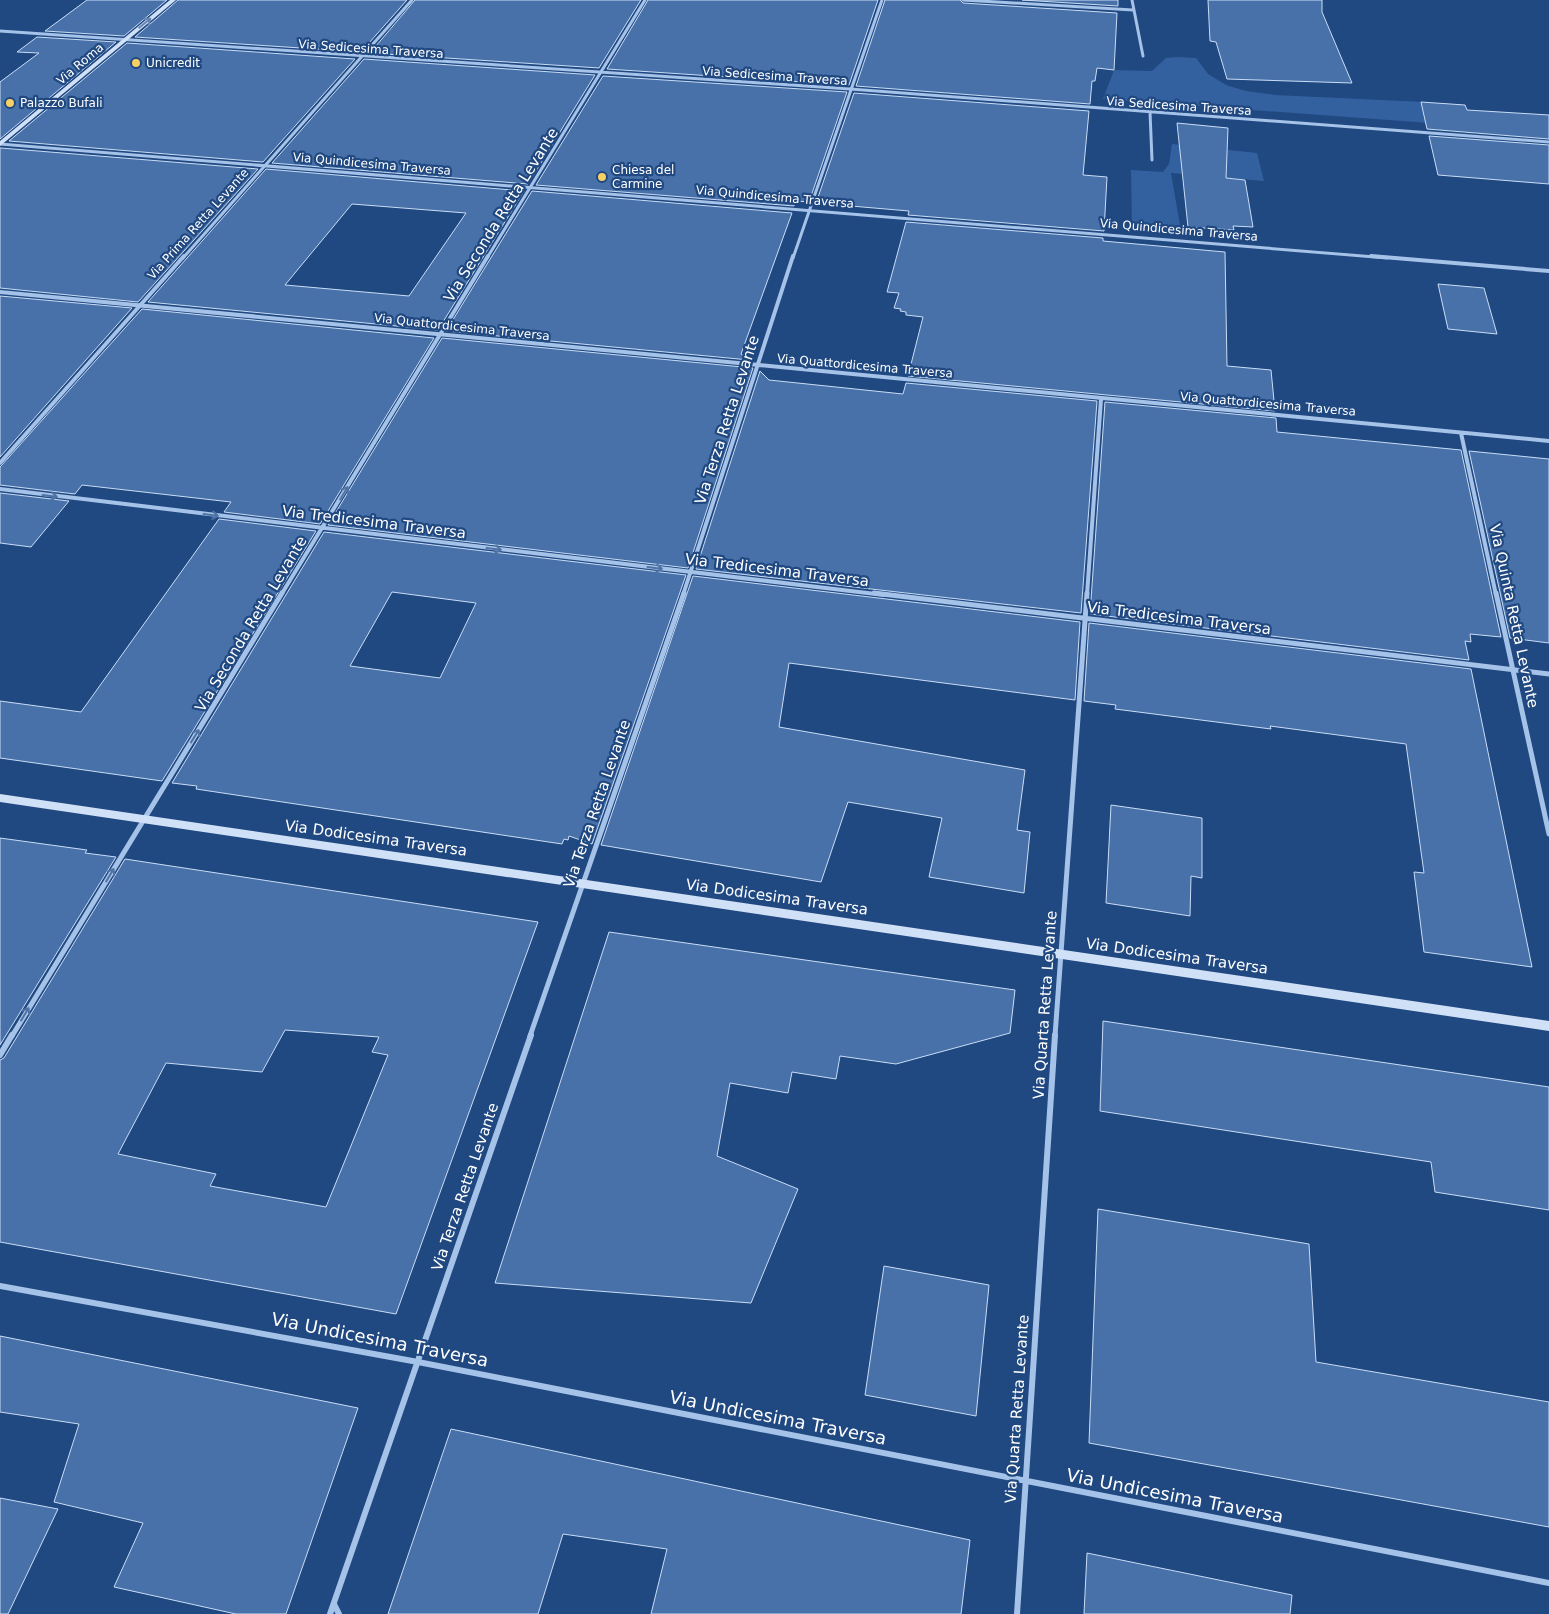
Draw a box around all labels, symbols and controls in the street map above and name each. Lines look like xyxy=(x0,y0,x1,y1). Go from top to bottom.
one-way arrow xyxy=(138,17,151,29)
street label: Via Sedicesima Traversa xyxy=(298,37,444,61)
street label: Via Roma xyxy=(54,40,106,88)
place label: Unicredit xyxy=(146,56,200,70)
marker: Unicredit xyxy=(130,57,142,69)
street label: Via Sedicesima Traversa xyxy=(702,64,848,88)
street label: Via Sedicesima Traversa xyxy=(1106,94,1252,118)
place label: Palazzo Bufali xyxy=(20,96,103,110)
marker: Palazzo Bufali xyxy=(4,97,16,109)
street label: Via Seconda Retta Levante xyxy=(440,125,562,305)
street label: Via Quindicesima Traversa xyxy=(292,150,452,178)
place label: Chiesa del Carmine xyxy=(612,163,674,191)
street label: Via Prima Retta Levante xyxy=(144,166,252,282)
marker: Chiesa del Carmine xyxy=(596,171,608,183)
street label: Via Quindicesima Traversa xyxy=(695,183,855,211)
street label: Via Quindicesima Traversa xyxy=(1099,216,1259,244)
street label: Via Quattordicesima Traversa xyxy=(373,311,551,343)
street label: Via Terza Retta Levante xyxy=(691,333,763,507)
street label: Via Quattordicesima Traversa xyxy=(776,351,954,381)
street label: Via Quattordicesima Traversa xyxy=(1179,389,1357,419)
one-way arrow xyxy=(339,487,349,501)
one-way arrow xyxy=(41,491,57,501)
street label: Via Tredicesima Traversa xyxy=(281,502,467,542)
one-way arrow xyxy=(203,510,219,520)
street label: Via Quinta Retta Levante xyxy=(1486,522,1542,710)
street label: Via Seconda Retta Levante xyxy=(191,533,311,715)
one-way arrow xyxy=(486,544,502,554)
street label: Via Tredicesima Traversa xyxy=(684,550,870,590)
one-way arrow xyxy=(647,563,663,573)
street label: Via Tredicesima Traversa xyxy=(1086,598,1272,638)
street label: Via Terza Retta Levante xyxy=(560,718,634,890)
one-way arrow xyxy=(191,730,201,744)
street label: Via Dodicesima Traversa xyxy=(284,816,468,860)
one-way arrow xyxy=(105,868,116,882)
street label: Via Dodicesima Traversa xyxy=(685,875,869,919)
street label: Via Quarta Retta Levante xyxy=(1029,910,1061,1100)
street label: Via Dodicesima Traversa xyxy=(1085,934,1269,978)
one-way arrow xyxy=(21,1007,31,1021)
street label: Via Terza Retta Levante xyxy=(428,1101,502,1273)
street label: Via Undicesima Traversa xyxy=(270,1308,490,1371)
street label: Via Quarta Retta Levante xyxy=(1001,1314,1033,1504)
street label: Via Undicesima Traversa xyxy=(668,1386,888,1449)
street label: Via Undicesima Traversa xyxy=(1065,1464,1285,1527)

